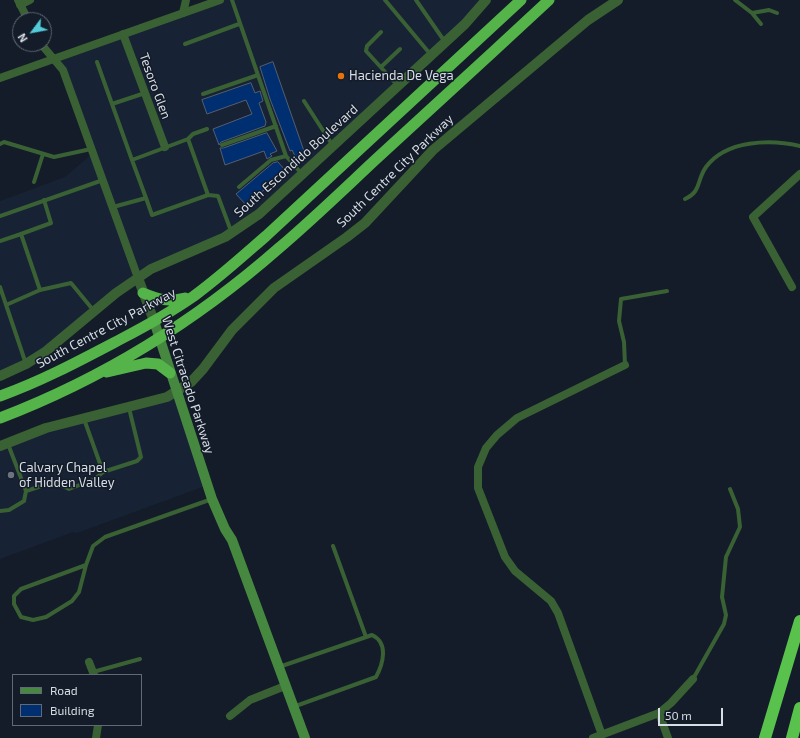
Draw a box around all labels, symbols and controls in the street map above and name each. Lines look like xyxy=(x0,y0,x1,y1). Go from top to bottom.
north arrow xyxy=(12,12,52,52)
text: N xyxy=(15,31,30,45)
street label: Tesoro Glen xyxy=(136,51,174,121)
place label: Hacienda De Vega xyxy=(349,68,454,84)
marker: Hacienda De Vega xyxy=(336,71,346,81)
street label: South Escondido Boulevard xyxy=(231,101,361,221)
street label: South Centre City Parkway xyxy=(333,111,457,231)
street label: South Centre City Parkway xyxy=(33,285,179,371)
street label: West Citracado Parkway xyxy=(158,314,218,456)
place label: Calvary Chapel of Hidden Valley xyxy=(19,460,115,491)
marker: Calvary Chapel of Hidden Valley xyxy=(6,470,16,480)
legend xyxy=(12,674,142,726)
text: Road xyxy=(50,683,78,697)
scale bar xyxy=(660,700,725,726)
text: Building xyxy=(50,703,94,717)
text: 50 m xyxy=(665,708,692,722)

